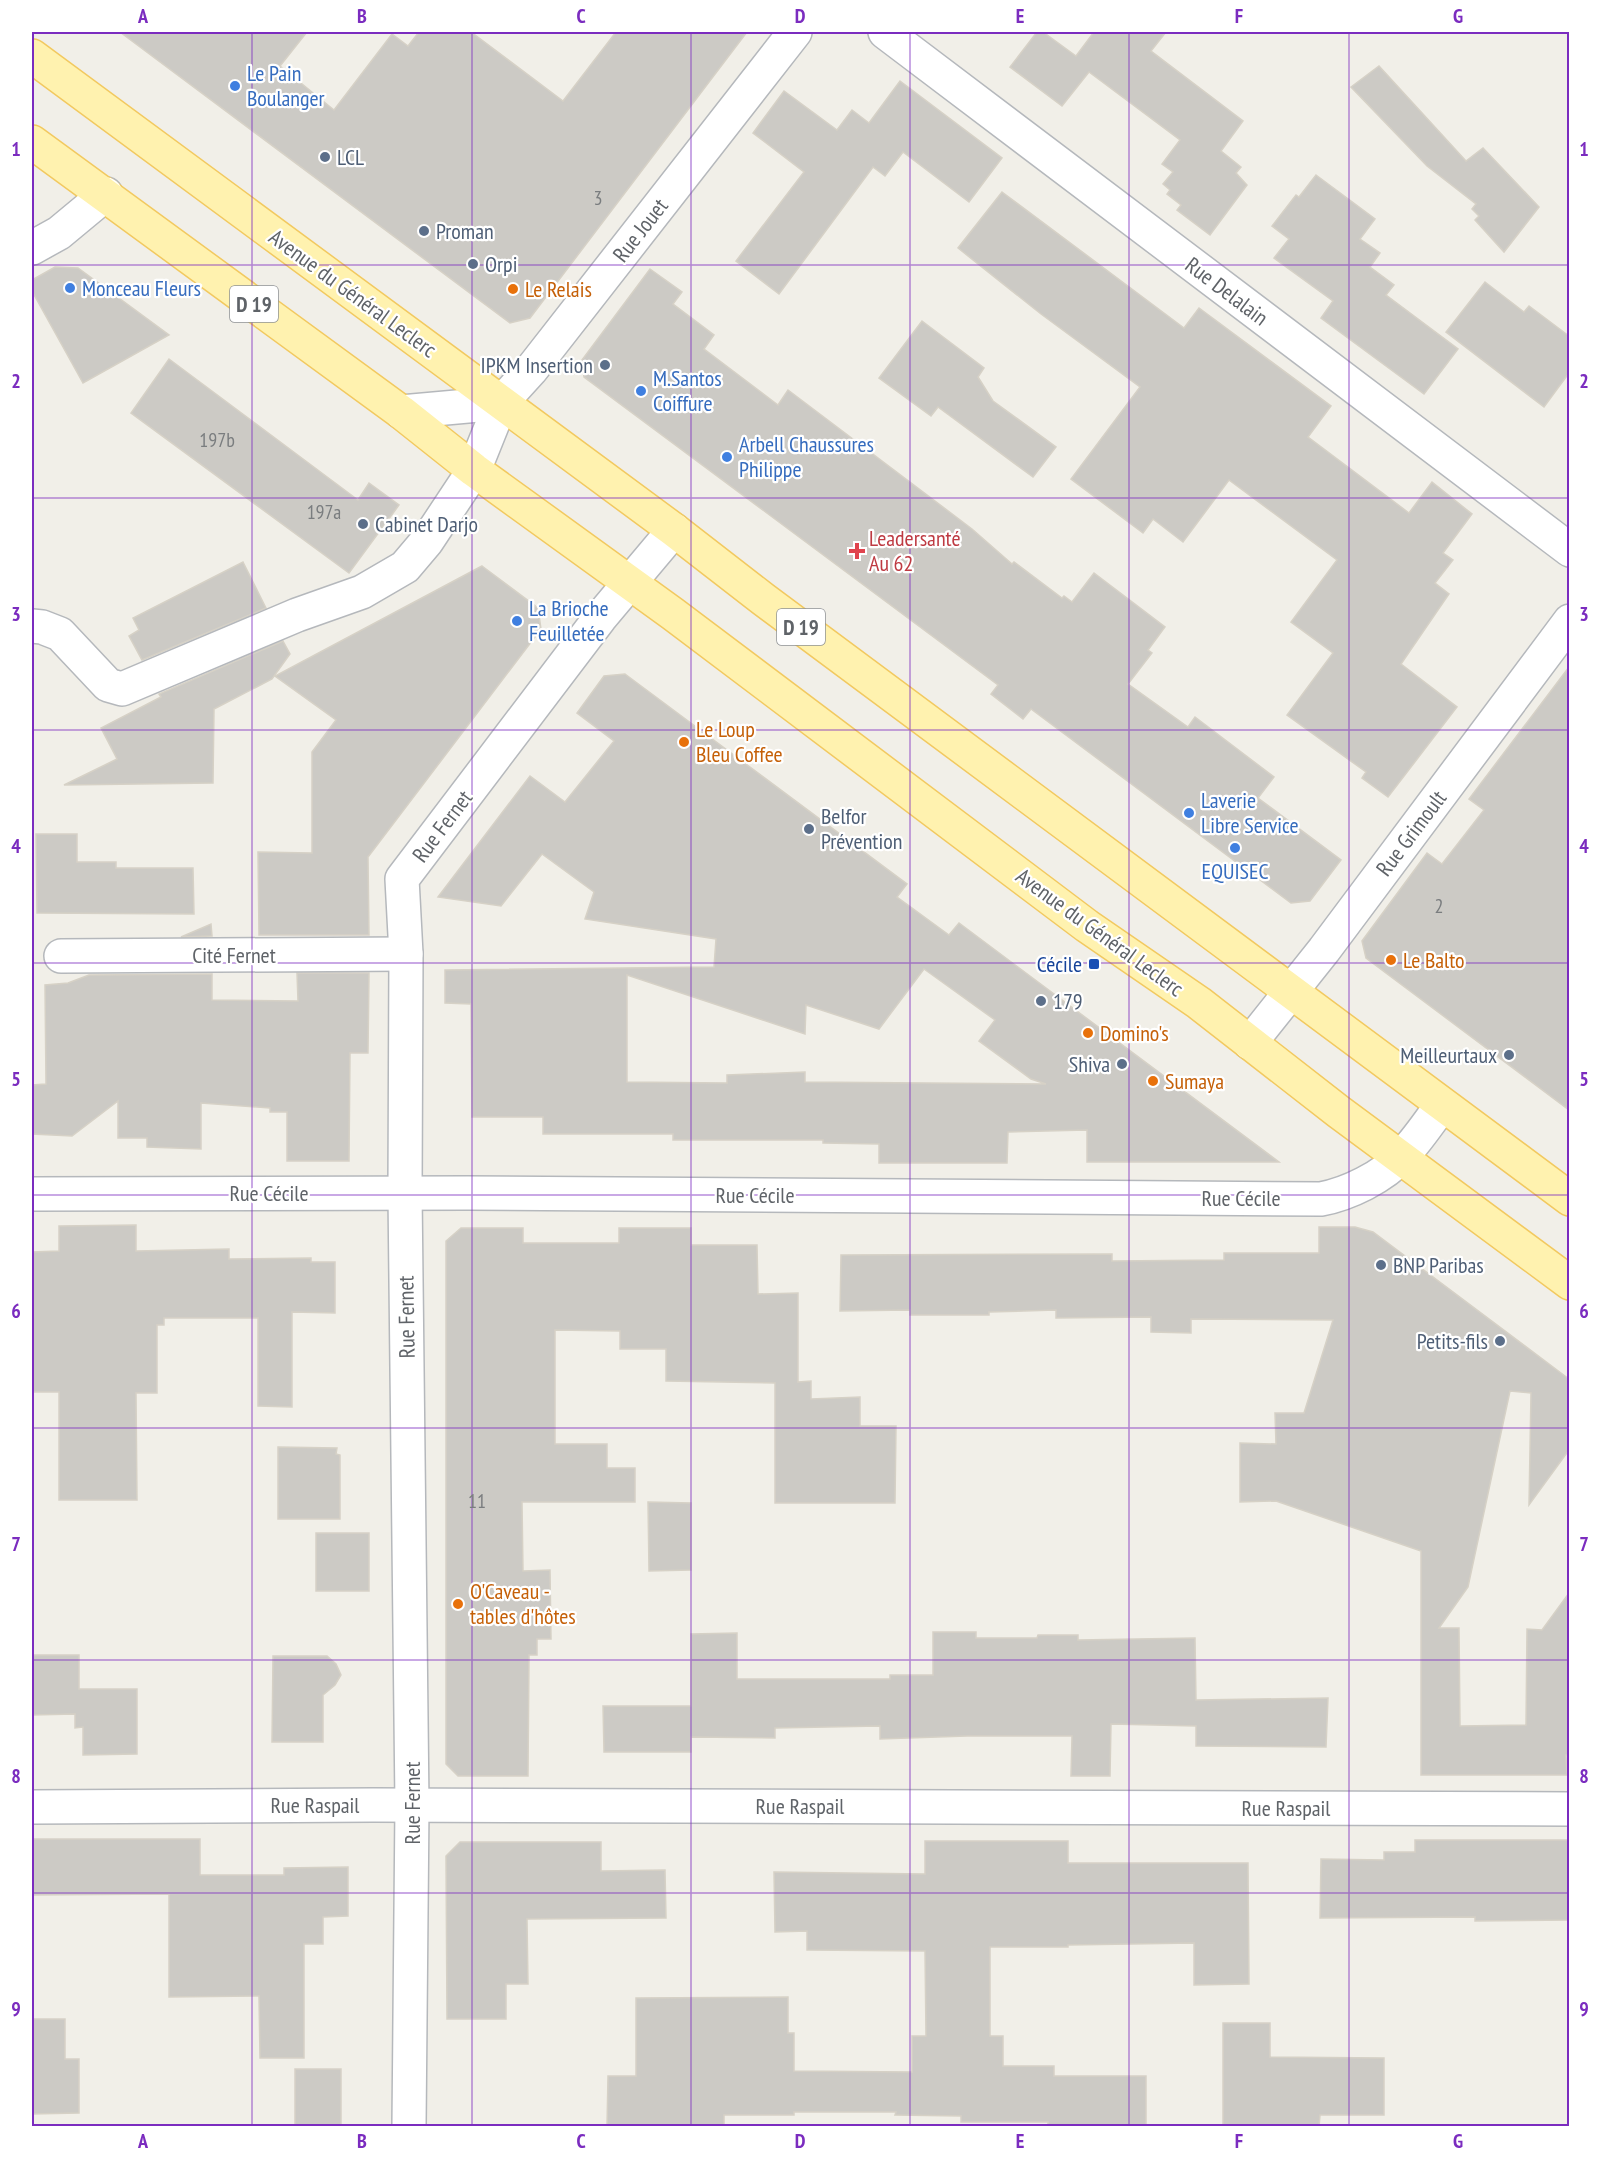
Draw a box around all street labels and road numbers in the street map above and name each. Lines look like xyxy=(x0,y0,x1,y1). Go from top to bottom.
street label: Rue Jouet xyxy=(606,192,674,268)
street label: Avenue du Général Leclerc xyxy=(264,223,442,363)
street label: Rue Delalain xyxy=(1180,251,1274,331)
road number: D 19 xyxy=(230,286,278,322)
road number: D 19 xyxy=(777,609,825,645)
street label: Rue Fernet xyxy=(406,784,478,868)
street label: Rue Grimoult xyxy=(1370,785,1452,881)
street label: Avenue du Général Leclerc xyxy=(1011,862,1189,1002)
street label: Cité Fernet xyxy=(192,941,276,969)
street label: Rue Cécile xyxy=(229,1179,309,1207)
street label: Rue Cécile xyxy=(715,1181,795,1209)
street label: Rue Cécile xyxy=(1201,1184,1281,1212)
street label: Rue Fernet xyxy=(391,1275,421,1359)
street label: Rue Fernet xyxy=(398,1762,426,1844)
street label: Rue Raspail xyxy=(271,1791,360,1819)
street label: Rue Raspail xyxy=(756,1792,845,1820)
street label: Rue Raspail xyxy=(1242,1794,1331,1822)

